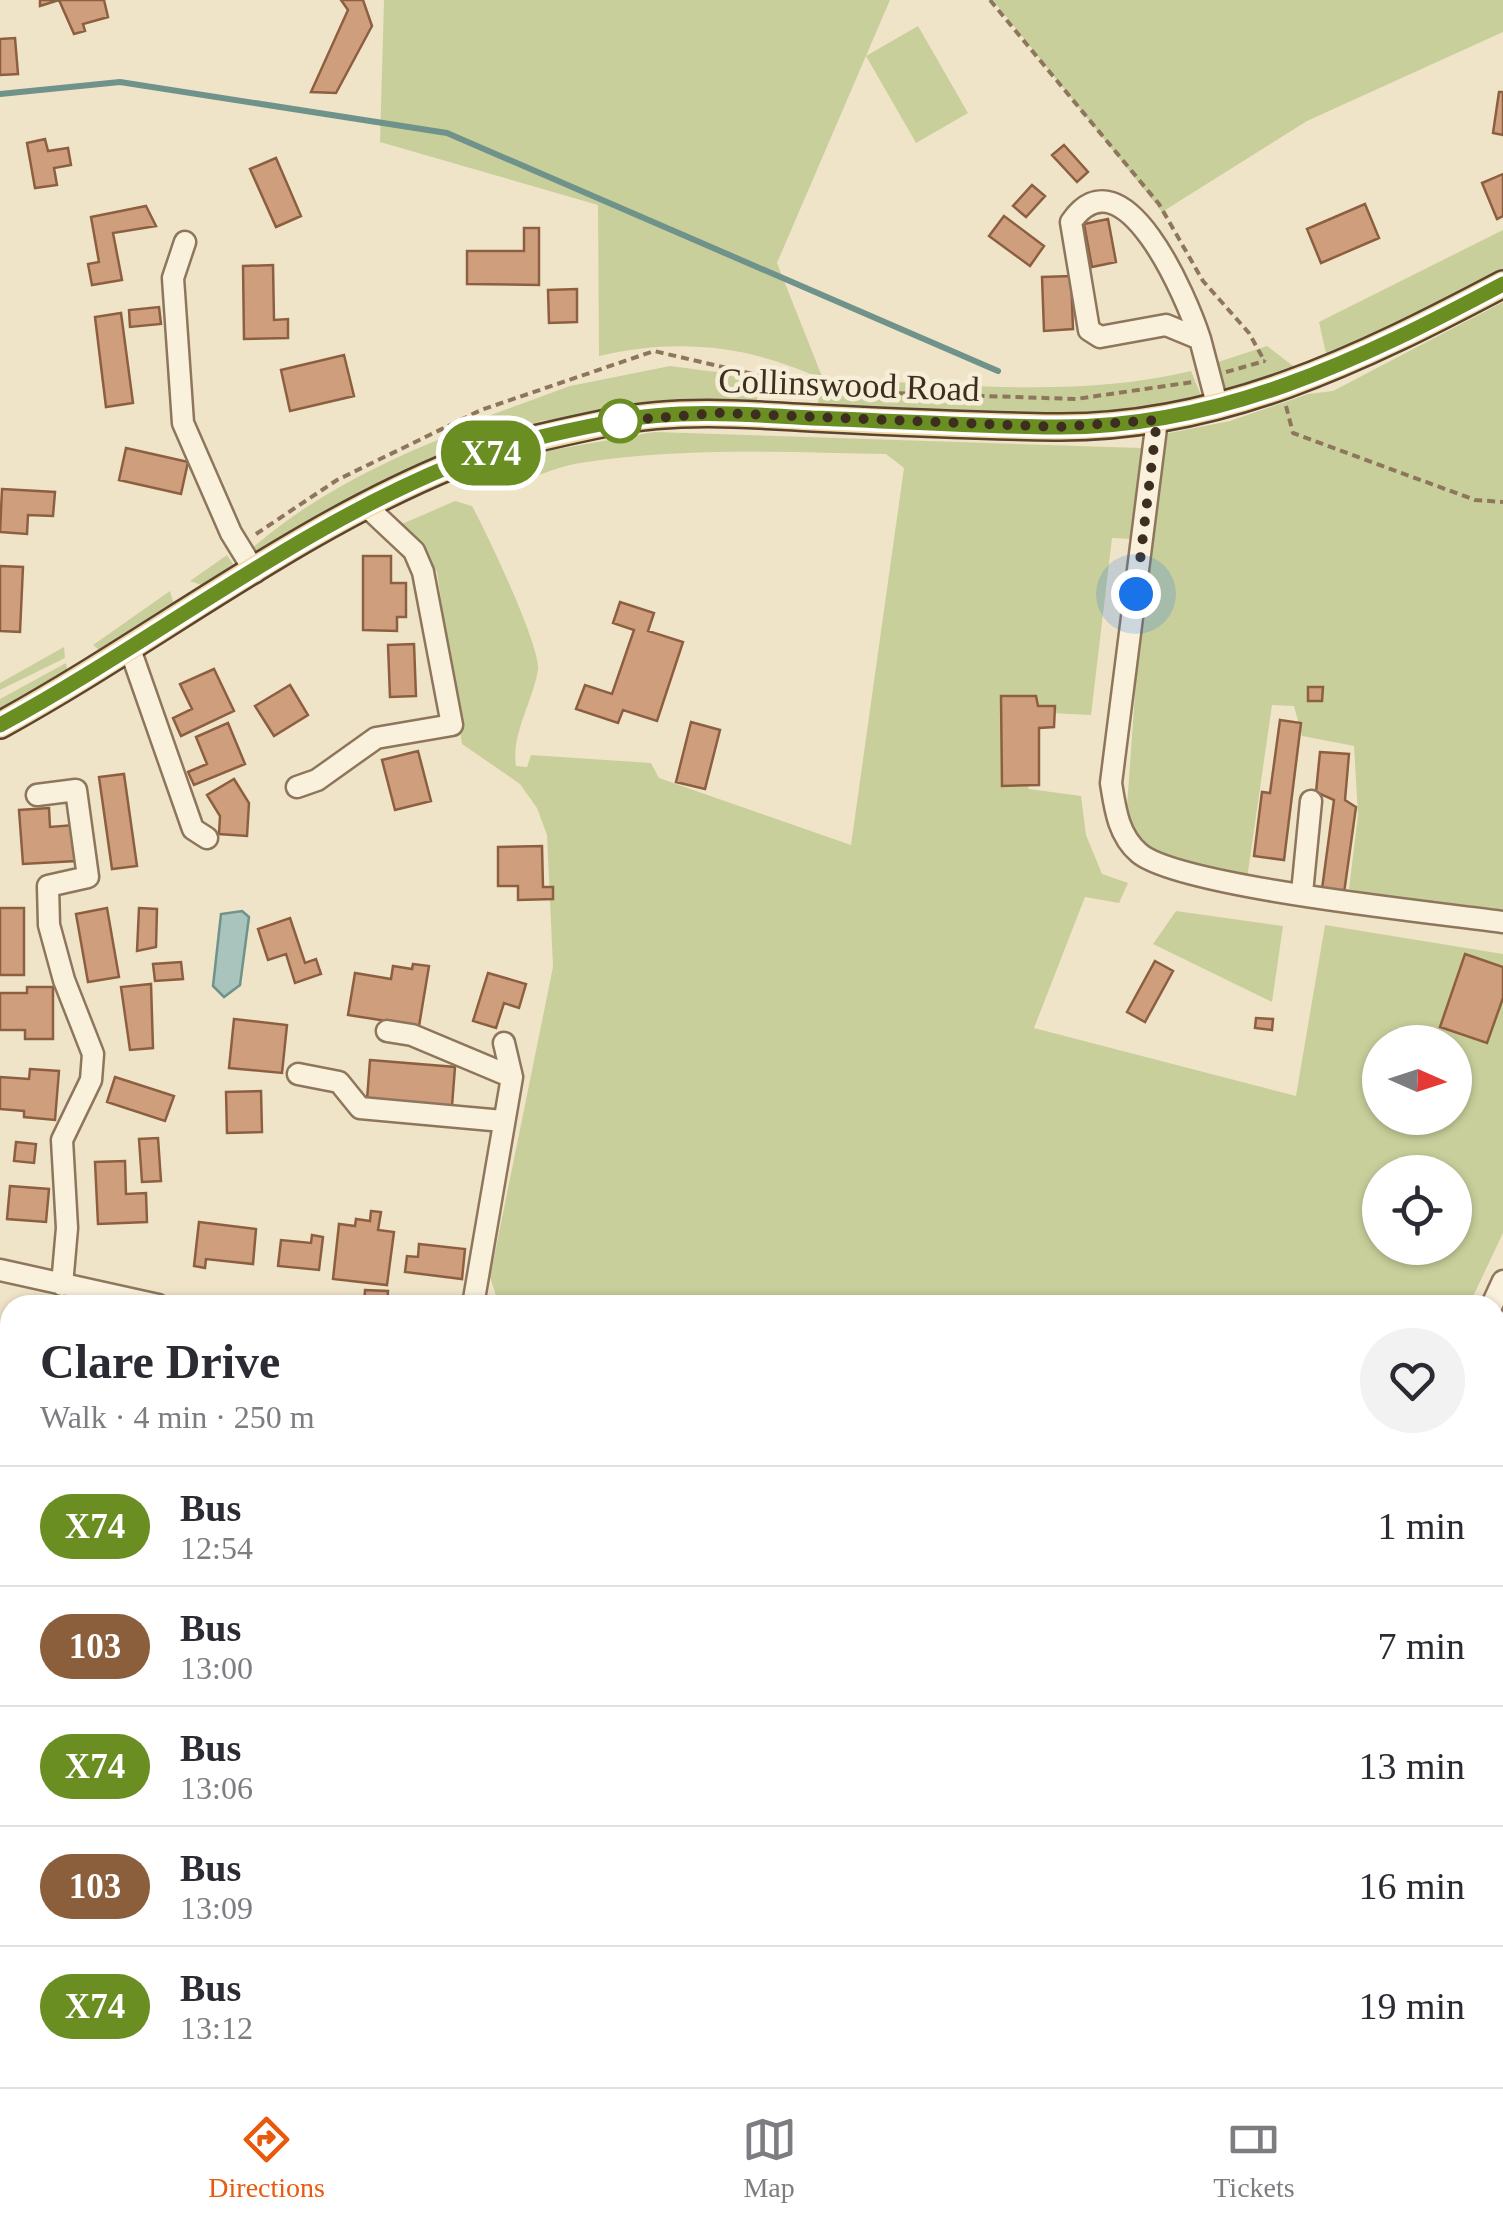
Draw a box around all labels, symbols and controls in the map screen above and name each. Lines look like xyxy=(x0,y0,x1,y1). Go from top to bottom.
street label: Collinswood Road xyxy=(718,361,981,409)
unlabelled marker xyxy=(599,400,641,442)
line badge: X74 xyxy=(434,420,548,486)
text: X74 xyxy=(461,434,521,473)
your location xyxy=(1111,569,1161,619)
north arrow xyxy=(1362,1025,1472,1135)
map controls xyxy=(1362,1025,1472,1265)
button: locate xyxy=(1362,1155,1472,1265)
button: heart xyxy=(1360,1328,1465,1433)
text: Clare Drive xyxy=(40,1335,280,1388)
text: Walk · 4 min · 250 m xyxy=(40,1399,315,1435)
text: Bus xyxy=(180,1487,241,1529)
text: 1 min xyxy=(1377,1505,1465,1547)
text: X74 xyxy=(65,1507,125,1546)
text: 12:54 xyxy=(180,1530,253,1566)
text: Bus xyxy=(180,1607,241,1649)
text: 7 min xyxy=(1377,1625,1465,1667)
text: 103 xyxy=(69,1627,121,1666)
text: 13:00 xyxy=(180,1650,253,1686)
text: Bus xyxy=(180,1727,241,1769)
text: 13 min xyxy=(1358,1745,1465,1787)
text: X74 xyxy=(65,1747,125,1786)
text: 13:06 xyxy=(180,1770,253,1806)
text: Bus xyxy=(180,1847,241,1889)
text: 16 min xyxy=(1358,1865,1465,1907)
text: 103 xyxy=(69,1867,121,1906)
text: 13:09 xyxy=(180,1890,253,1926)
text: Bus xyxy=(180,1967,241,2009)
text: 19 min xyxy=(1358,1985,1465,2027)
text: X74 xyxy=(65,1987,125,2026)
text: 13:12 xyxy=(180,2010,253,2046)
tab: Directions xyxy=(208,2112,325,2204)
tab: Map xyxy=(742,2112,797,2204)
tab: Tickets xyxy=(1213,2112,1295,2204)

